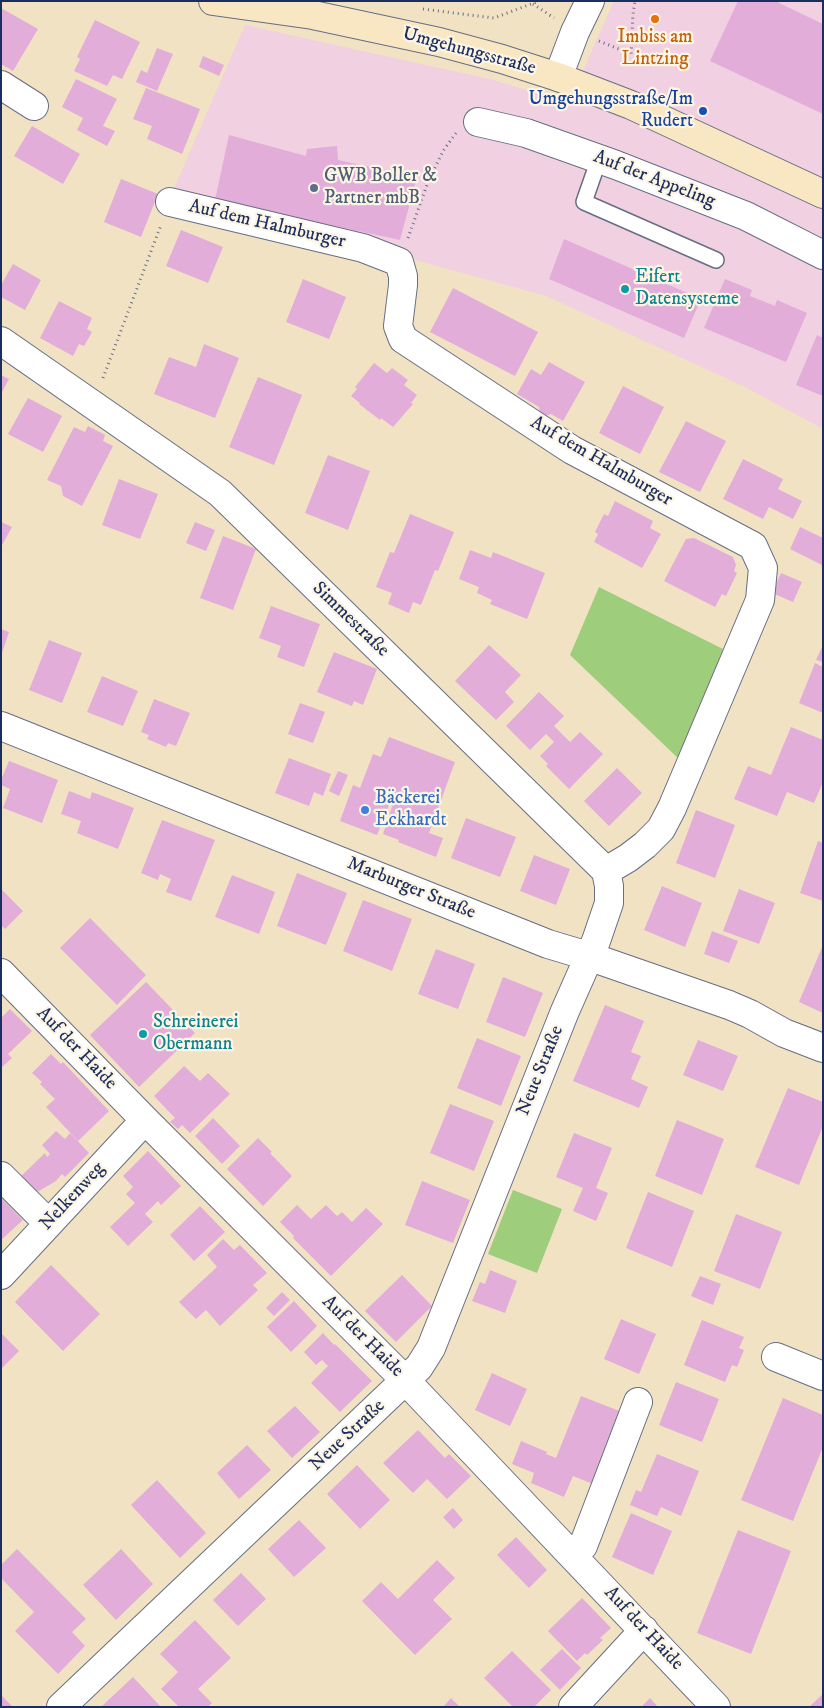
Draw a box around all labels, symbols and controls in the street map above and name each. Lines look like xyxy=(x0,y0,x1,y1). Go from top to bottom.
marker: Imbiss am Lintzing xyxy=(649,13,661,25)
street label: Umgehungsstraße xyxy=(400,23,538,81)
place label: Imbiss am Lintzing xyxy=(618,27,692,71)
place label: Umgehungsstraße/Im Rudert xyxy=(529,89,693,133)
marker: Umgehungsstraße/Im Rudert xyxy=(697,105,709,117)
street label: Auf der Appeling xyxy=(590,146,718,214)
place label: GWB Boller & Partner mbB xyxy=(324,166,437,210)
marker: GWB Boller & Partner mbB xyxy=(308,182,320,194)
street label: Auf dem Halmburger xyxy=(186,196,348,254)
place label: Eifert Datensysteme xyxy=(635,267,739,311)
marker: Eifert Datensysteme xyxy=(619,283,631,295)
street label: Auf dem Halmburger xyxy=(526,412,676,512)
street label: Simmestraße xyxy=(307,578,393,662)
place label: Bäckerei Eckhardt xyxy=(375,788,447,832)
marker: Bäckerei Eckhardt xyxy=(359,804,371,816)
street label: Marburger Straße xyxy=(343,853,479,925)
street label: Auf der Haide xyxy=(31,1003,121,1095)
place label: Schreinerei Obermann xyxy=(153,1012,239,1056)
street label: Neue Straße xyxy=(513,1023,569,1119)
marker: Schreinerei Obermann xyxy=(137,1028,149,1040)
street label: Nelkenweg xyxy=(36,1158,110,1236)
street label: Auf der Haide xyxy=(316,1291,408,1383)
street label: Neue Straße xyxy=(306,1395,390,1477)
street label: Auf der Haide xyxy=(598,1582,688,1676)

